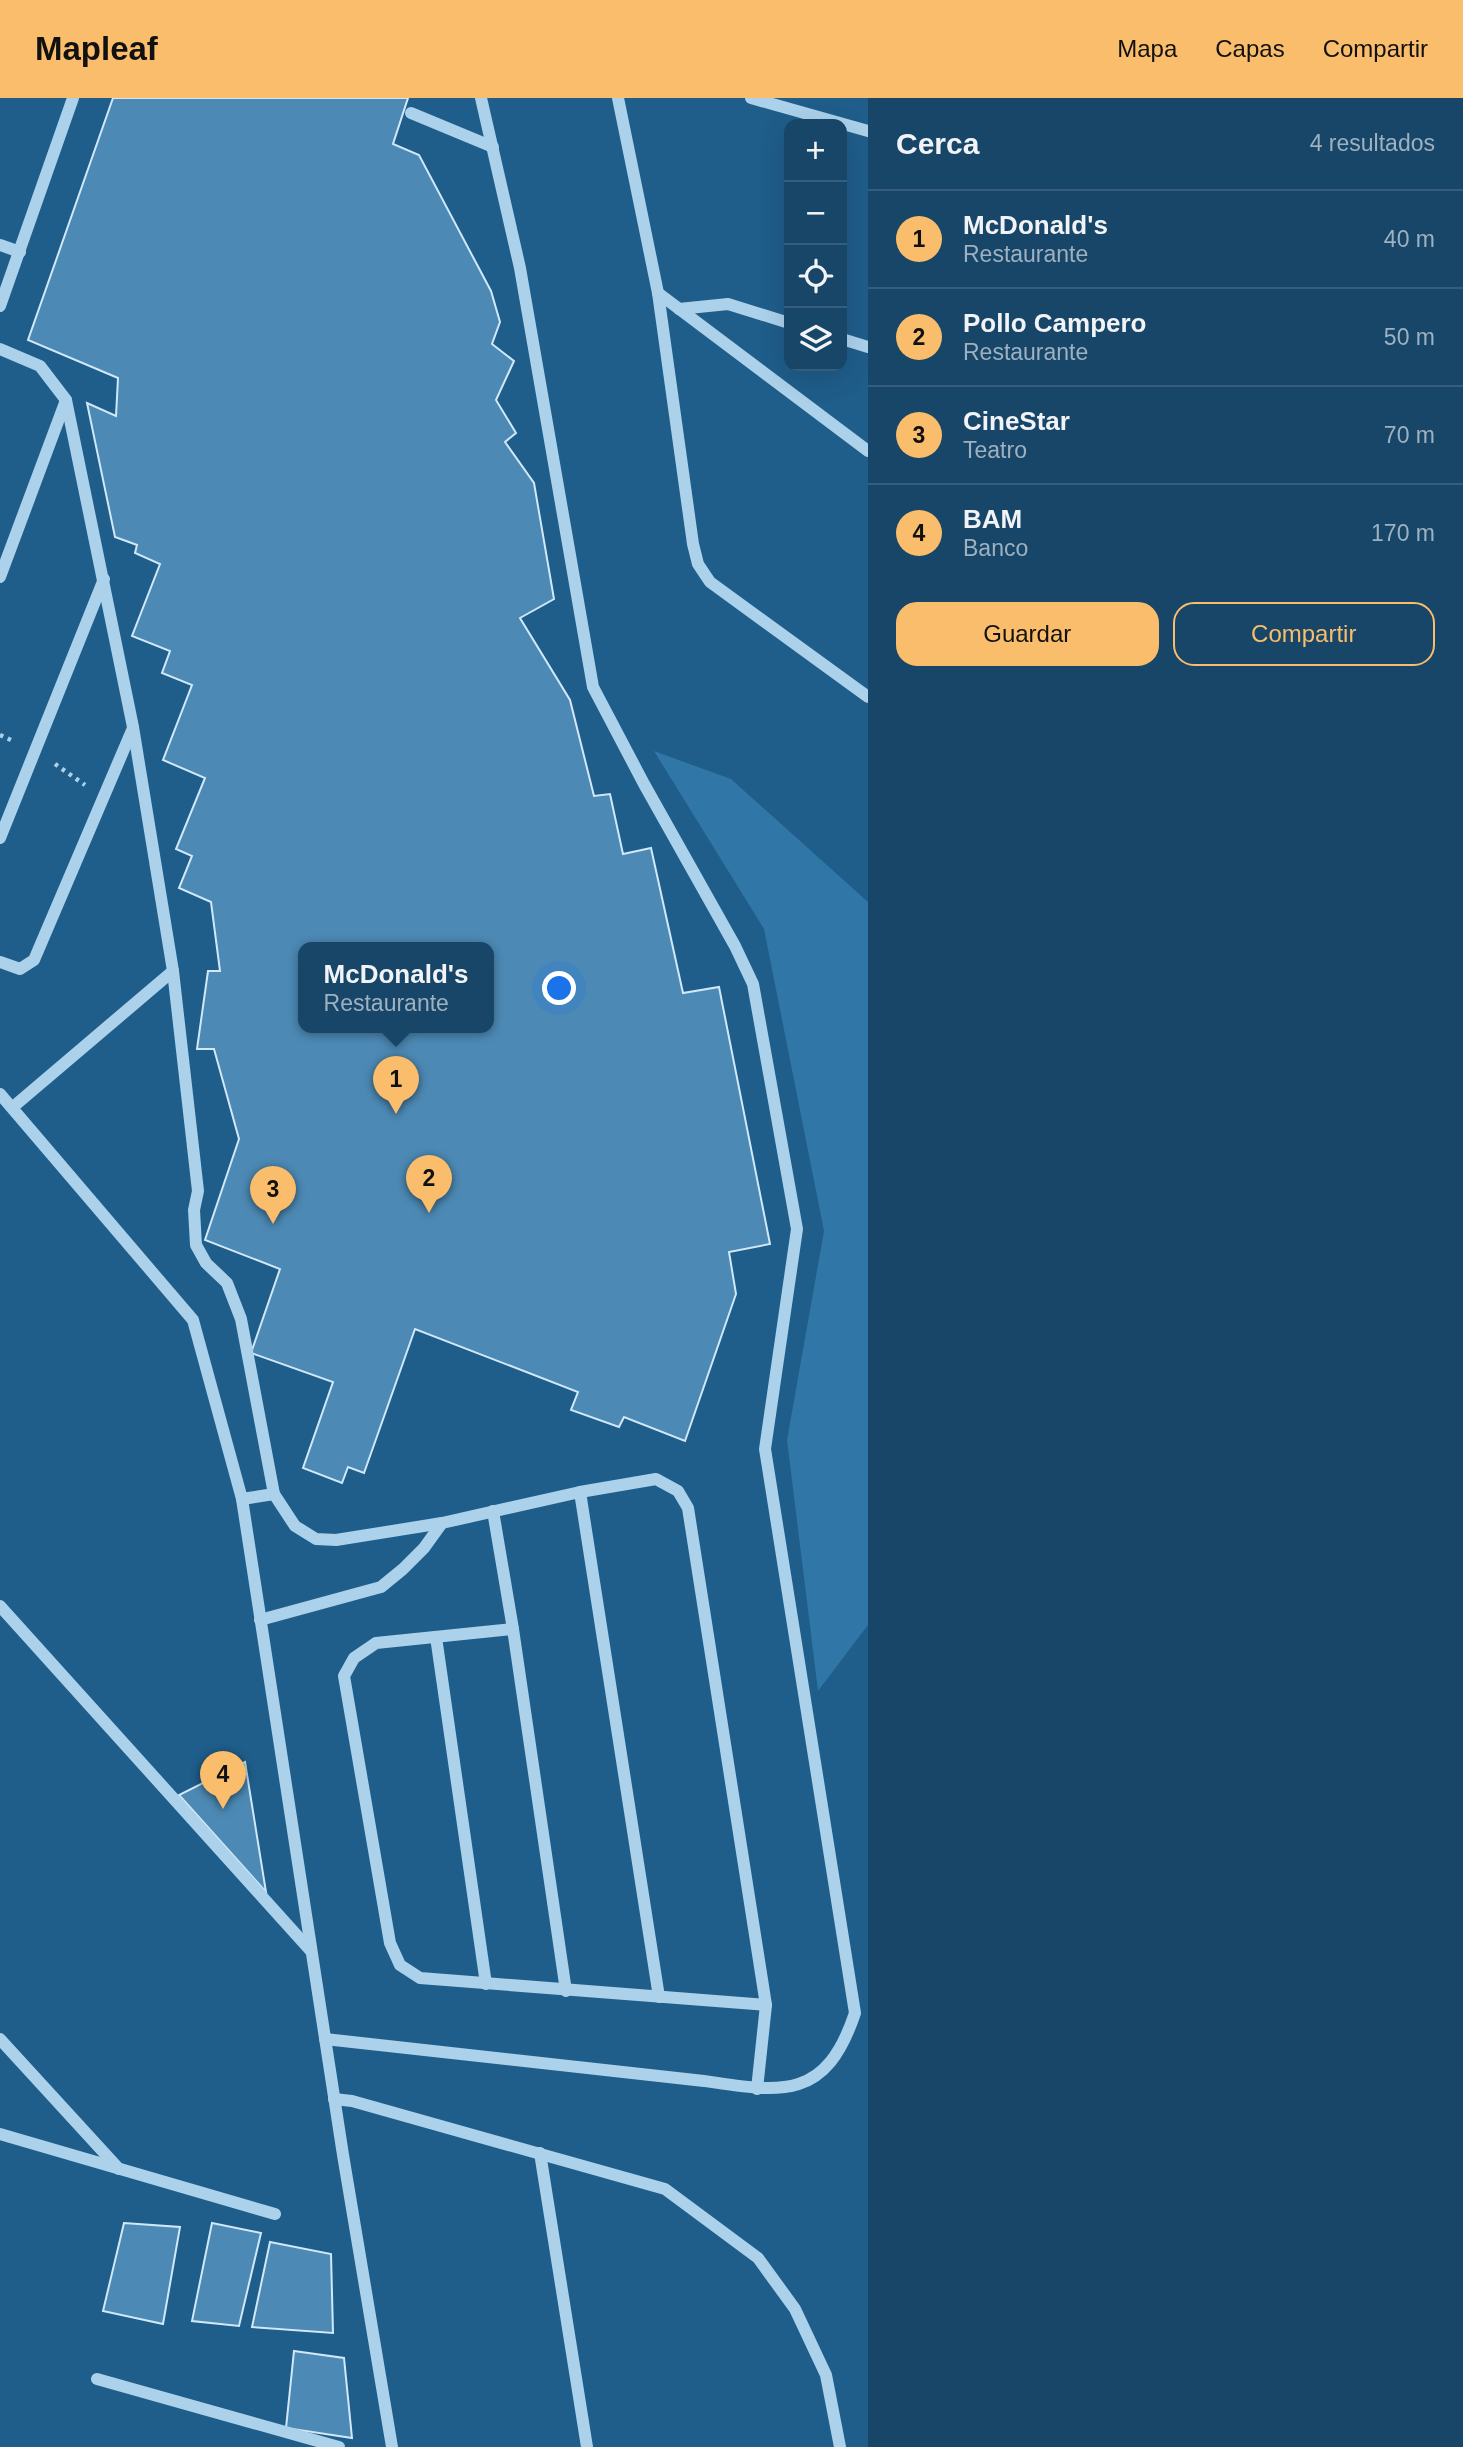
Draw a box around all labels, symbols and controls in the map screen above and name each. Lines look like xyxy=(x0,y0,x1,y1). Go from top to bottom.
text: Mapleaf xyxy=(35,30,158,67)
text: Mapa xyxy=(1117,35,1177,62)
text: Capas xyxy=(1215,35,1285,62)
text: Compartir xyxy=(1323,35,1428,62)
map controls xyxy=(784,119,847,371)
button: + xyxy=(784,119,847,182)
text: Cerca xyxy=(896,127,979,160)
text: 4 resultados xyxy=(1310,130,1435,156)
button: − xyxy=(784,182,847,245)
text: McDonald's xyxy=(963,210,1108,240)
text: 1 xyxy=(913,226,925,252)
text: 40 m xyxy=(1384,226,1435,252)
text: Restaurante xyxy=(963,241,1088,267)
button: locate xyxy=(784,245,847,308)
button: layers xyxy=(784,308,847,371)
text: Pollo Campero xyxy=(963,308,1146,338)
text: 2 xyxy=(913,324,925,350)
text: 50 m xyxy=(1384,324,1435,350)
text: Restaurante xyxy=(963,339,1088,365)
text: CineStar xyxy=(963,406,1070,436)
text: 3 xyxy=(913,422,925,448)
text: 70 m xyxy=(1384,422,1435,448)
text: Teatro xyxy=(963,437,1027,463)
text: BAM xyxy=(963,504,1022,534)
text: 4 xyxy=(913,520,925,546)
text: 170 m xyxy=(1371,520,1435,546)
text: Banco xyxy=(963,535,1028,561)
button: Guardar xyxy=(896,602,1159,666)
button: Compartir xyxy=(1173,602,1435,666)
popup xyxy=(298,942,494,1033)
text: McDonald's xyxy=(324,959,468,989)
your location xyxy=(542,971,576,1005)
text: Restaurante xyxy=(324,990,449,1016)
pin: 1 xyxy=(373,1056,419,1114)
pin: 2 xyxy=(406,1155,452,1213)
pin: 3 xyxy=(250,1166,296,1224)
pin: 4 xyxy=(200,1751,246,1809)

